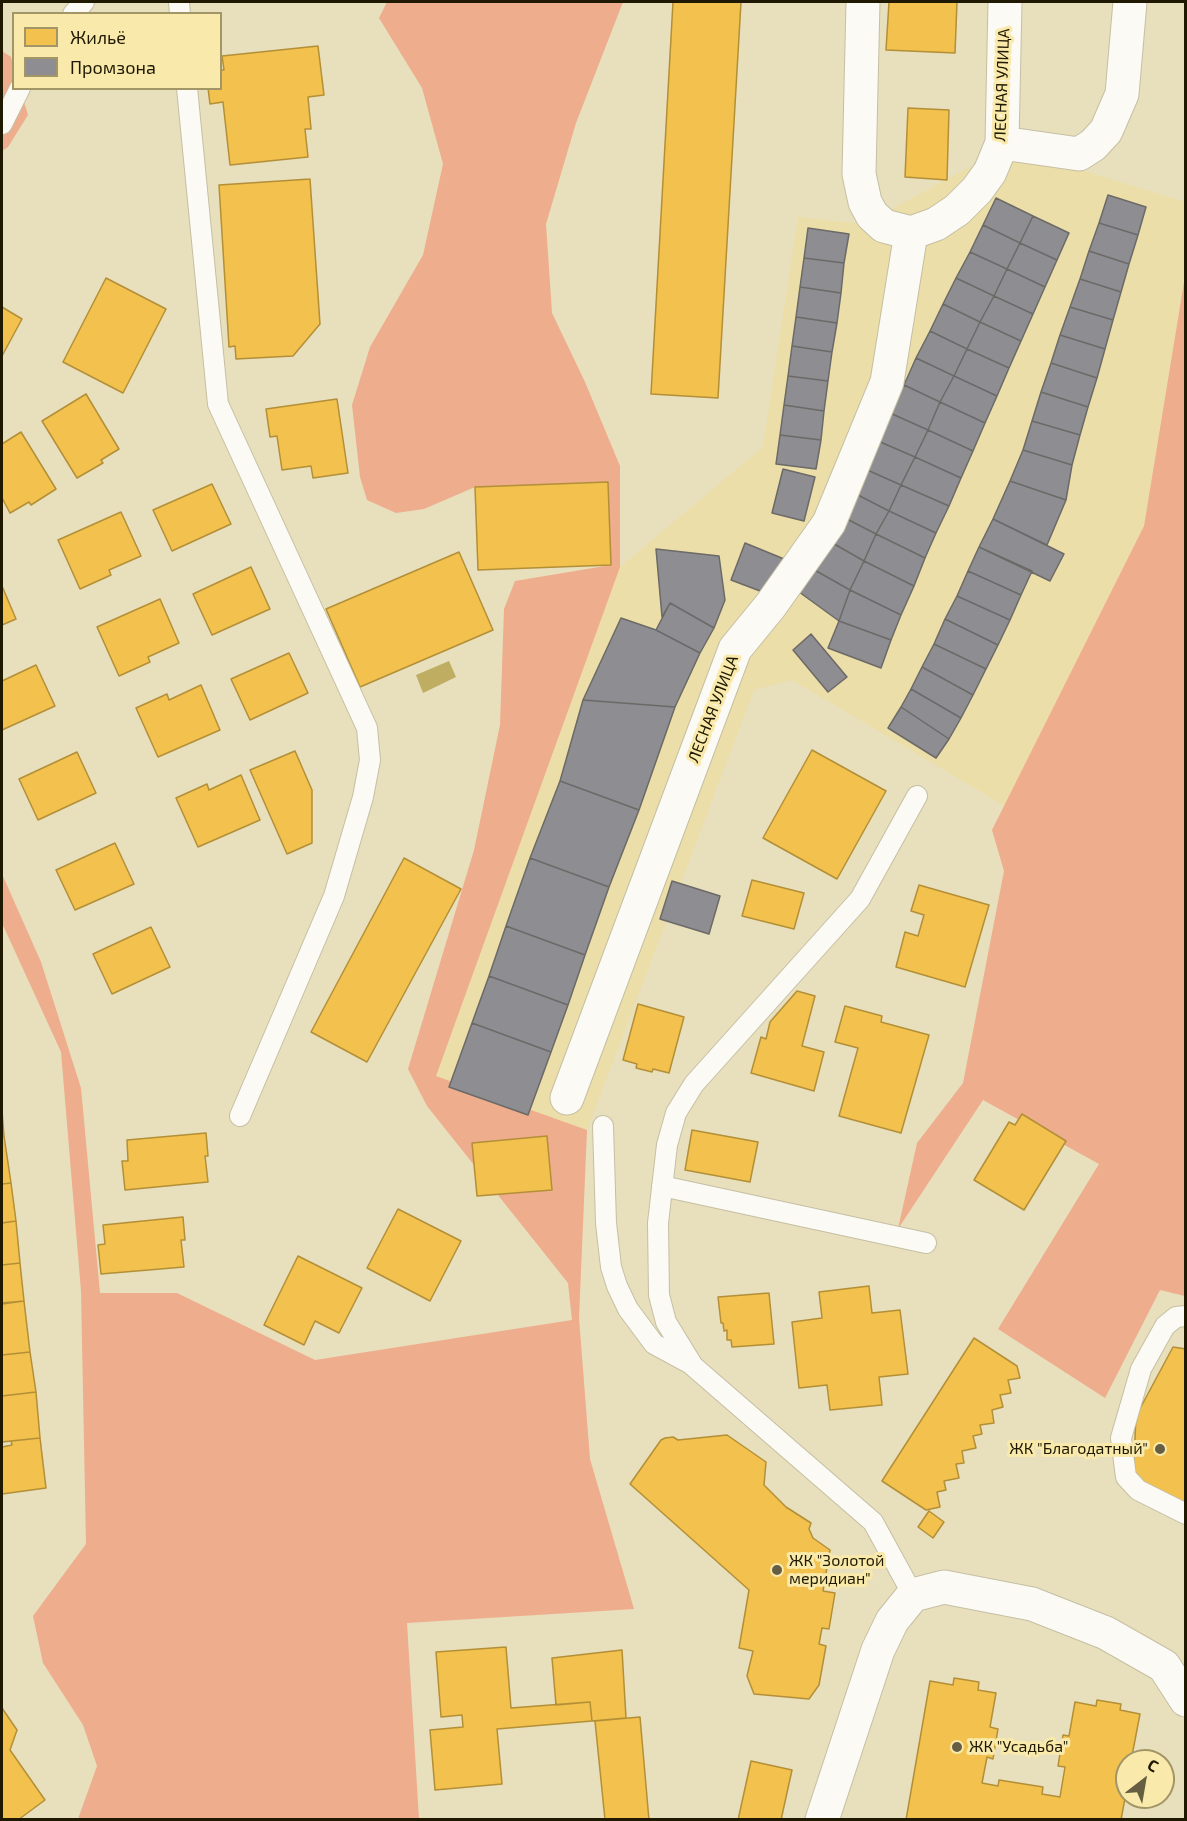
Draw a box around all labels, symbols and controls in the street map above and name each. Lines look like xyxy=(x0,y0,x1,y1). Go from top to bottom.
legend xyxy=(12,12,222,90)
text: Жильё xyxy=(70,26,126,48)
street label: ЛЕСНАЯ УЛИЦА xyxy=(990,28,1014,142)
text: Промзона xyxy=(70,56,156,78)
street label: ЛЕСНАЯ УЛИЦА xyxy=(684,653,742,765)
place label: ЖК "Благодатный" xyxy=(1009,1439,1148,1459)
marker: ЖК "Благодатный" xyxy=(1153,1442,1167,1456)
place label: ЖК "Золотой меридиан" xyxy=(789,1551,884,1589)
marker: ЖК "Золотой меридиан" xyxy=(770,1563,784,1577)
place label: ЖК "Усадьба" xyxy=(969,1737,1069,1757)
marker: ЖК "Усадьба" xyxy=(950,1740,964,1754)
north arrow xyxy=(1115,1749,1175,1809)
text: С xyxy=(1145,1754,1162,1775)

